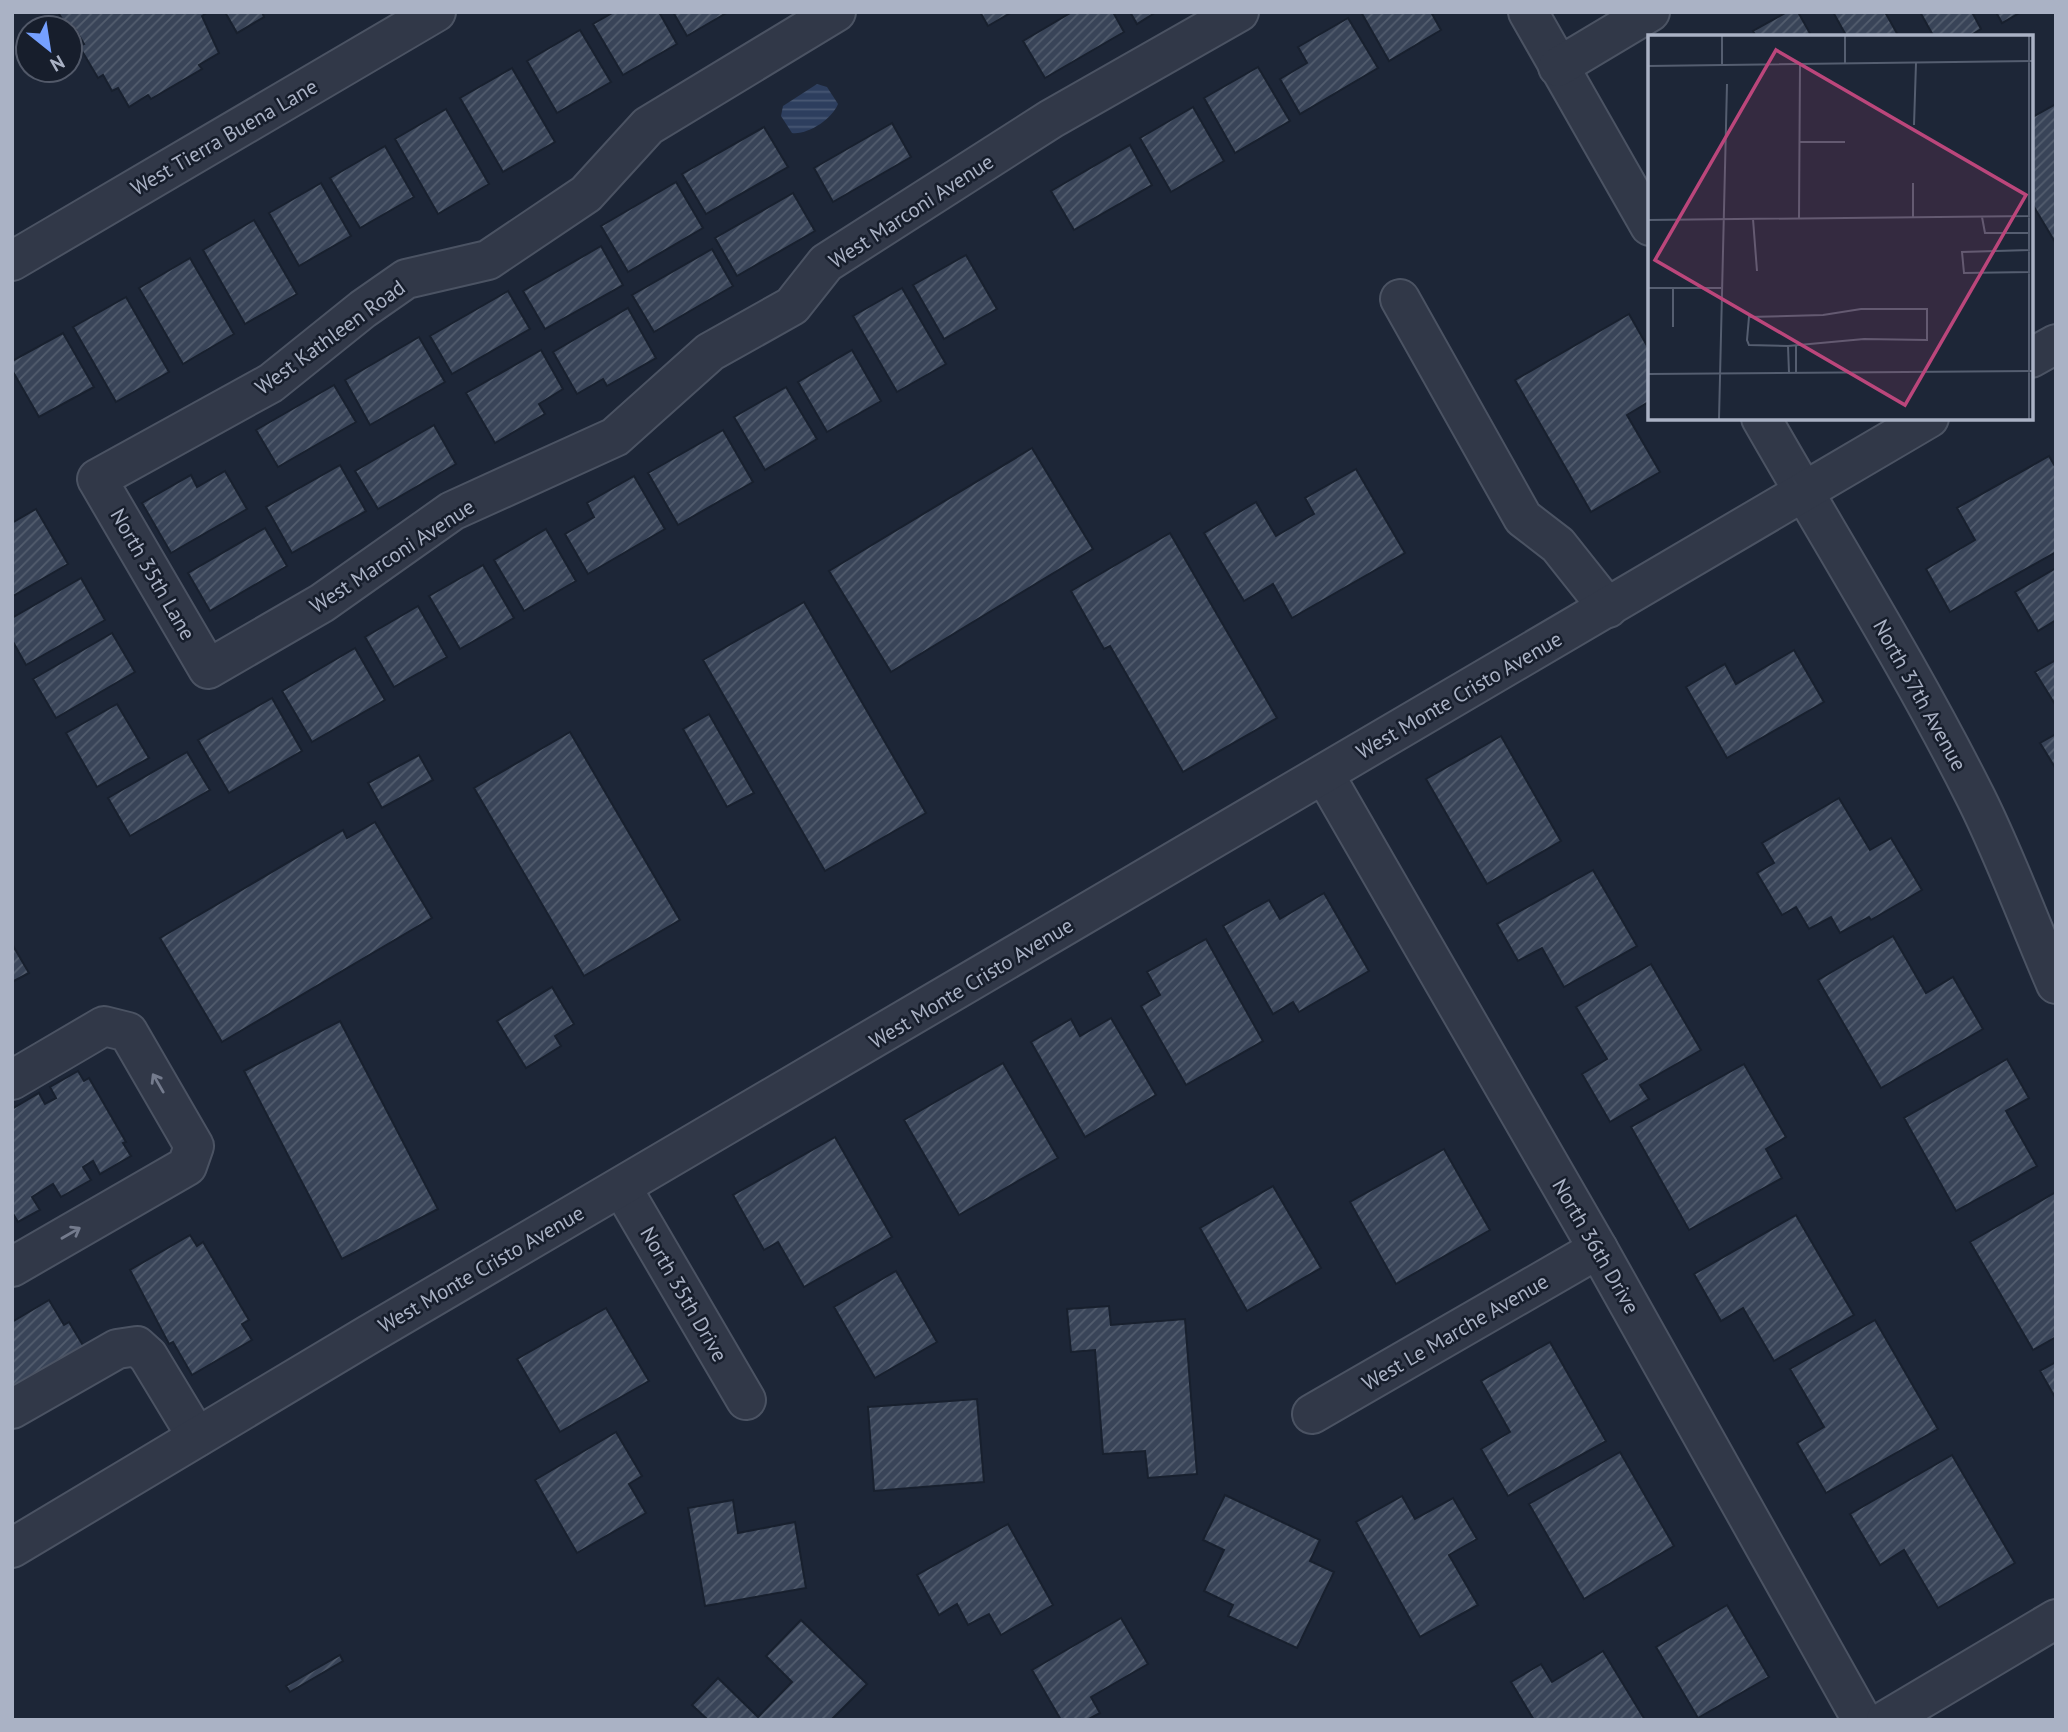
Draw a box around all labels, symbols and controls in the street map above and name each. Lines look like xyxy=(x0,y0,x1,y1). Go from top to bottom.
north arrow xyxy=(14,14,84,84)
inset map xyxy=(1648,35,2033,420)
text: N xyxy=(46,50,69,77)
street label: West Tierra Buena Lane xyxy=(126,73,322,201)
street label: West Marconi Avenue xyxy=(824,148,998,274)
street label: West Kathleen Road xyxy=(250,274,410,400)
street label: West Marconi Avenue xyxy=(305,493,479,619)
street label: North 35th Lane xyxy=(104,503,202,645)
street label: North 37th Avenue xyxy=(1867,615,1973,775)
street label: West Monte Cristo Avenue xyxy=(1351,625,1567,765)
street label: West Monte Cristo Avenue xyxy=(864,911,1078,1055)
one-way arrow xyxy=(151,1073,164,1094)
street label: North 36th Drive xyxy=(1546,1174,1646,1318)
street label: West Monte Cristo Avenue xyxy=(373,1199,589,1339)
street label: North 35th Drive xyxy=(634,1222,734,1366)
one-way arrow xyxy=(61,1225,81,1239)
street label: West Le Marche Avenue xyxy=(1357,1268,1553,1396)

